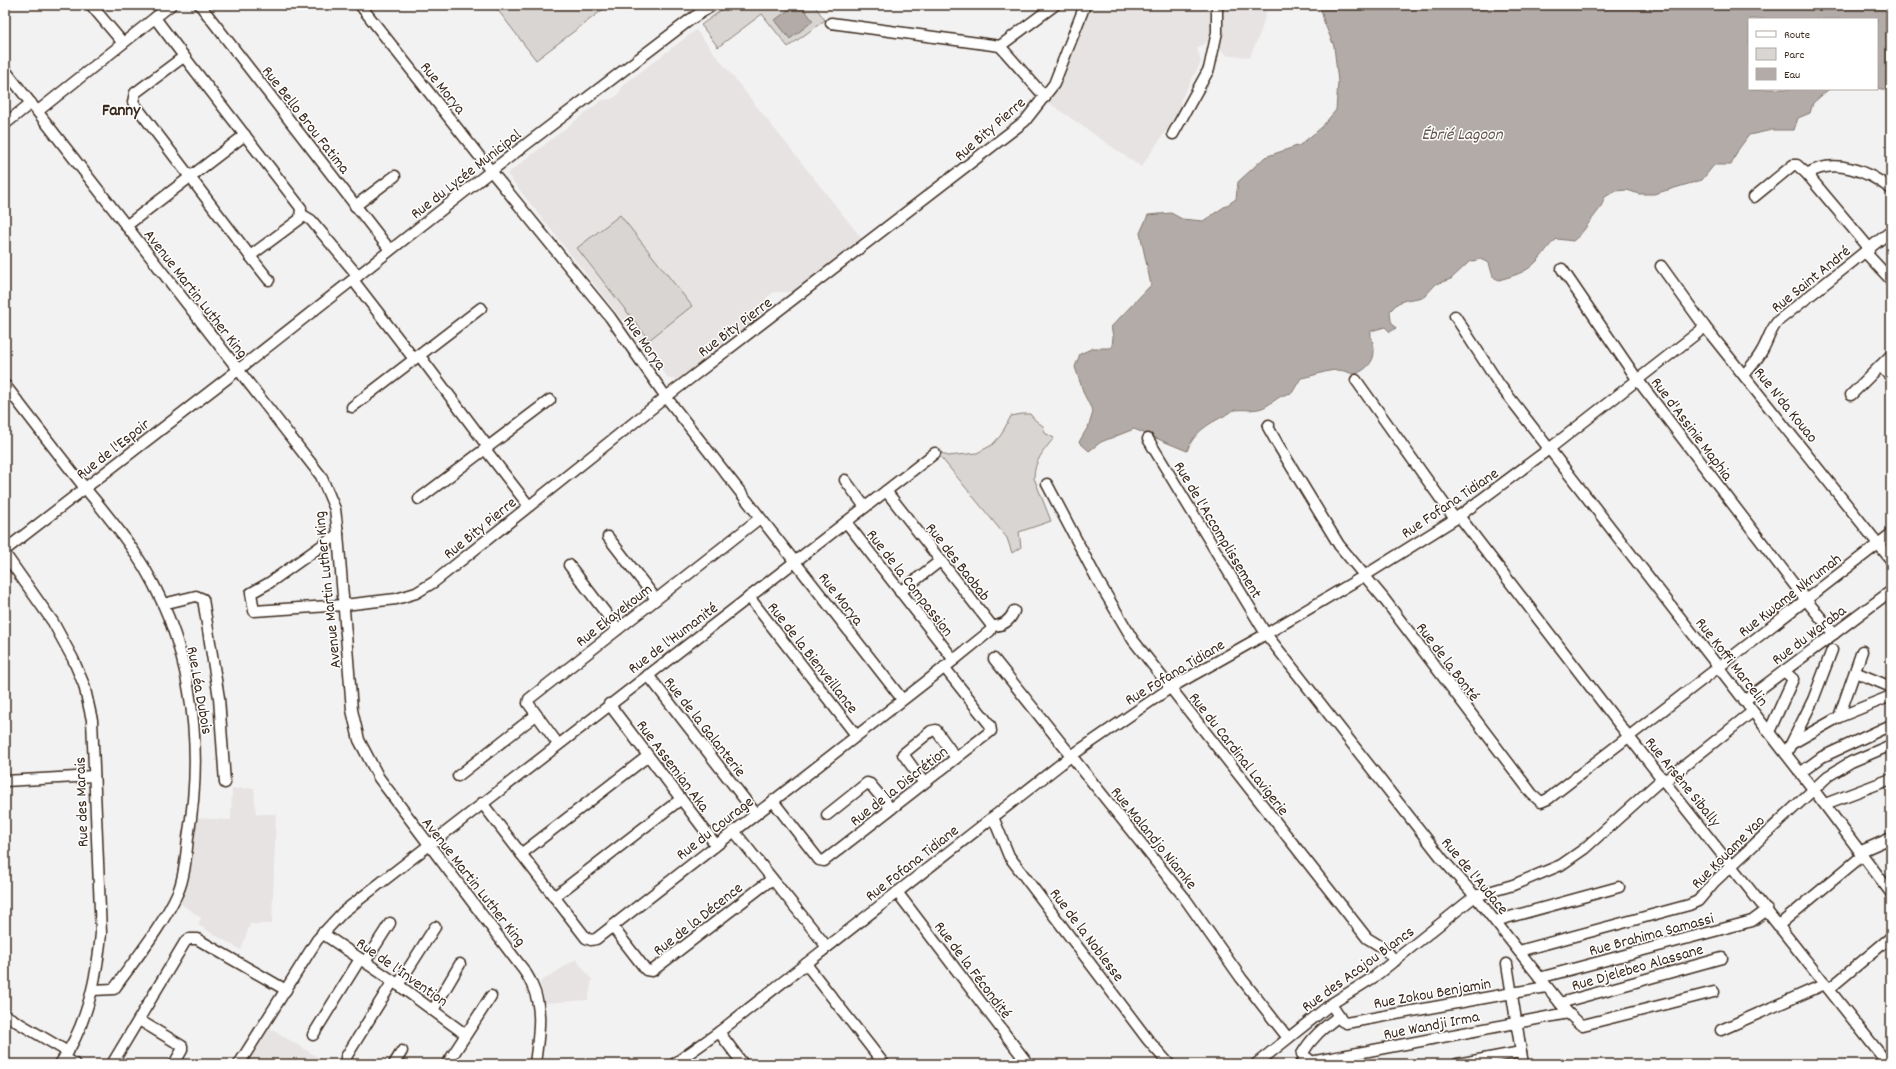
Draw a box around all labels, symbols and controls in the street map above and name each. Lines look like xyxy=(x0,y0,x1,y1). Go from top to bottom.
legend xyxy=(1748,18,1878,90)
text: Route xyxy=(1784,27,1810,44)
text: Parc xyxy=(1784,47,1805,64)
street label: Rue Morya xyxy=(414,57,471,120)
street label: Rue Bello Brou Fatima xyxy=(255,62,355,180)
text: Eau xyxy=(1784,67,1800,84)
street label: Rue Bity Pierre xyxy=(950,92,1031,167)
district label: Fanny xyxy=(102,100,141,124)
street label: Rue du Lycée Municipal xyxy=(406,124,527,226)
water label: Ébrié Lagoon xyxy=(1421,124,1504,148)
street label: Avenue Martin Luther King xyxy=(137,225,253,364)
street label: Rue Saint André xyxy=(1767,241,1856,319)
street label: Rue Bity Pierre xyxy=(693,292,778,364)
street label: Rue Morya xyxy=(617,312,671,376)
street label: Rue N'da Kouao xyxy=(1747,363,1823,448)
street label: Rue d'Assinie Maphia xyxy=(1644,373,1738,486)
street label: Rue de l'Espoir xyxy=(72,414,155,486)
street label: Rue de l'Accomplissement xyxy=(1167,457,1267,603)
street label: Rue Fofana Tidiane xyxy=(1397,463,1504,545)
street label: Rue Bity Pierre xyxy=(439,492,522,566)
street label: Avenue Martin Luther King xyxy=(309,510,348,670)
street label: Rue des Baobab xyxy=(919,518,995,607)
street label: Rue de la Compassion xyxy=(860,525,958,642)
street label: Rue Kwame Nkrumah xyxy=(1734,548,1847,644)
street label: Rue Morya xyxy=(812,568,868,631)
street label: Rue Ekayekoum xyxy=(571,579,658,653)
street label: Rue de l'Humanité xyxy=(624,597,723,680)
street label: Rue de la Bienveillance xyxy=(761,598,863,719)
street label: Rue du Waraba xyxy=(1767,600,1852,672)
street label: Rue Koffi Marcelin xyxy=(1689,613,1773,712)
street label: Rue de la Bonté xyxy=(1410,618,1484,707)
street label: Rue Fofana Tidiane xyxy=(1121,634,1230,712)
street label: Rue Léa Dubois xyxy=(179,645,218,736)
street label: Rue de la Galanterie xyxy=(657,673,751,783)
street label: Rue du Cardinal Lavigerie xyxy=(1182,688,1294,821)
street label: Rue Assemian Aka xyxy=(630,716,715,818)
street label: Rue Arsène Sibally xyxy=(1638,732,1726,833)
street label: Rue de la Discrétion xyxy=(846,741,954,833)
street label: Rue des Marais xyxy=(69,756,96,847)
street label: Rue Malandjo Niamke xyxy=(1104,782,1202,895)
street label: Rue du Courage xyxy=(672,791,759,867)
street label: Rue Kouame Yao xyxy=(1687,811,1771,895)
street label: Avenue Martin Luther King xyxy=(415,813,531,952)
street label: Rue Fofana Tidiane xyxy=(861,820,964,908)
street label: Rue de l'Audace xyxy=(1435,833,1513,920)
street label: Rue de la Décence xyxy=(649,878,748,962)
street label: Rue de la Noblesse xyxy=(1043,884,1129,987)
street label: Rue Brahima Samassi xyxy=(1587,908,1717,963)
street label: Rue de la Fécondité xyxy=(928,917,1016,1024)
street label: Rue des Acajou Blancs xyxy=(1297,921,1420,1019)
street label: Rue de l'Invention xyxy=(351,933,452,1013)
street label: Rue Djelebeo Alassane xyxy=(1569,939,1706,998)
street label: Rue Zokou Benjamin xyxy=(1372,973,1493,1016)
street label: Rue Wandji Irma xyxy=(1382,1006,1482,1047)

